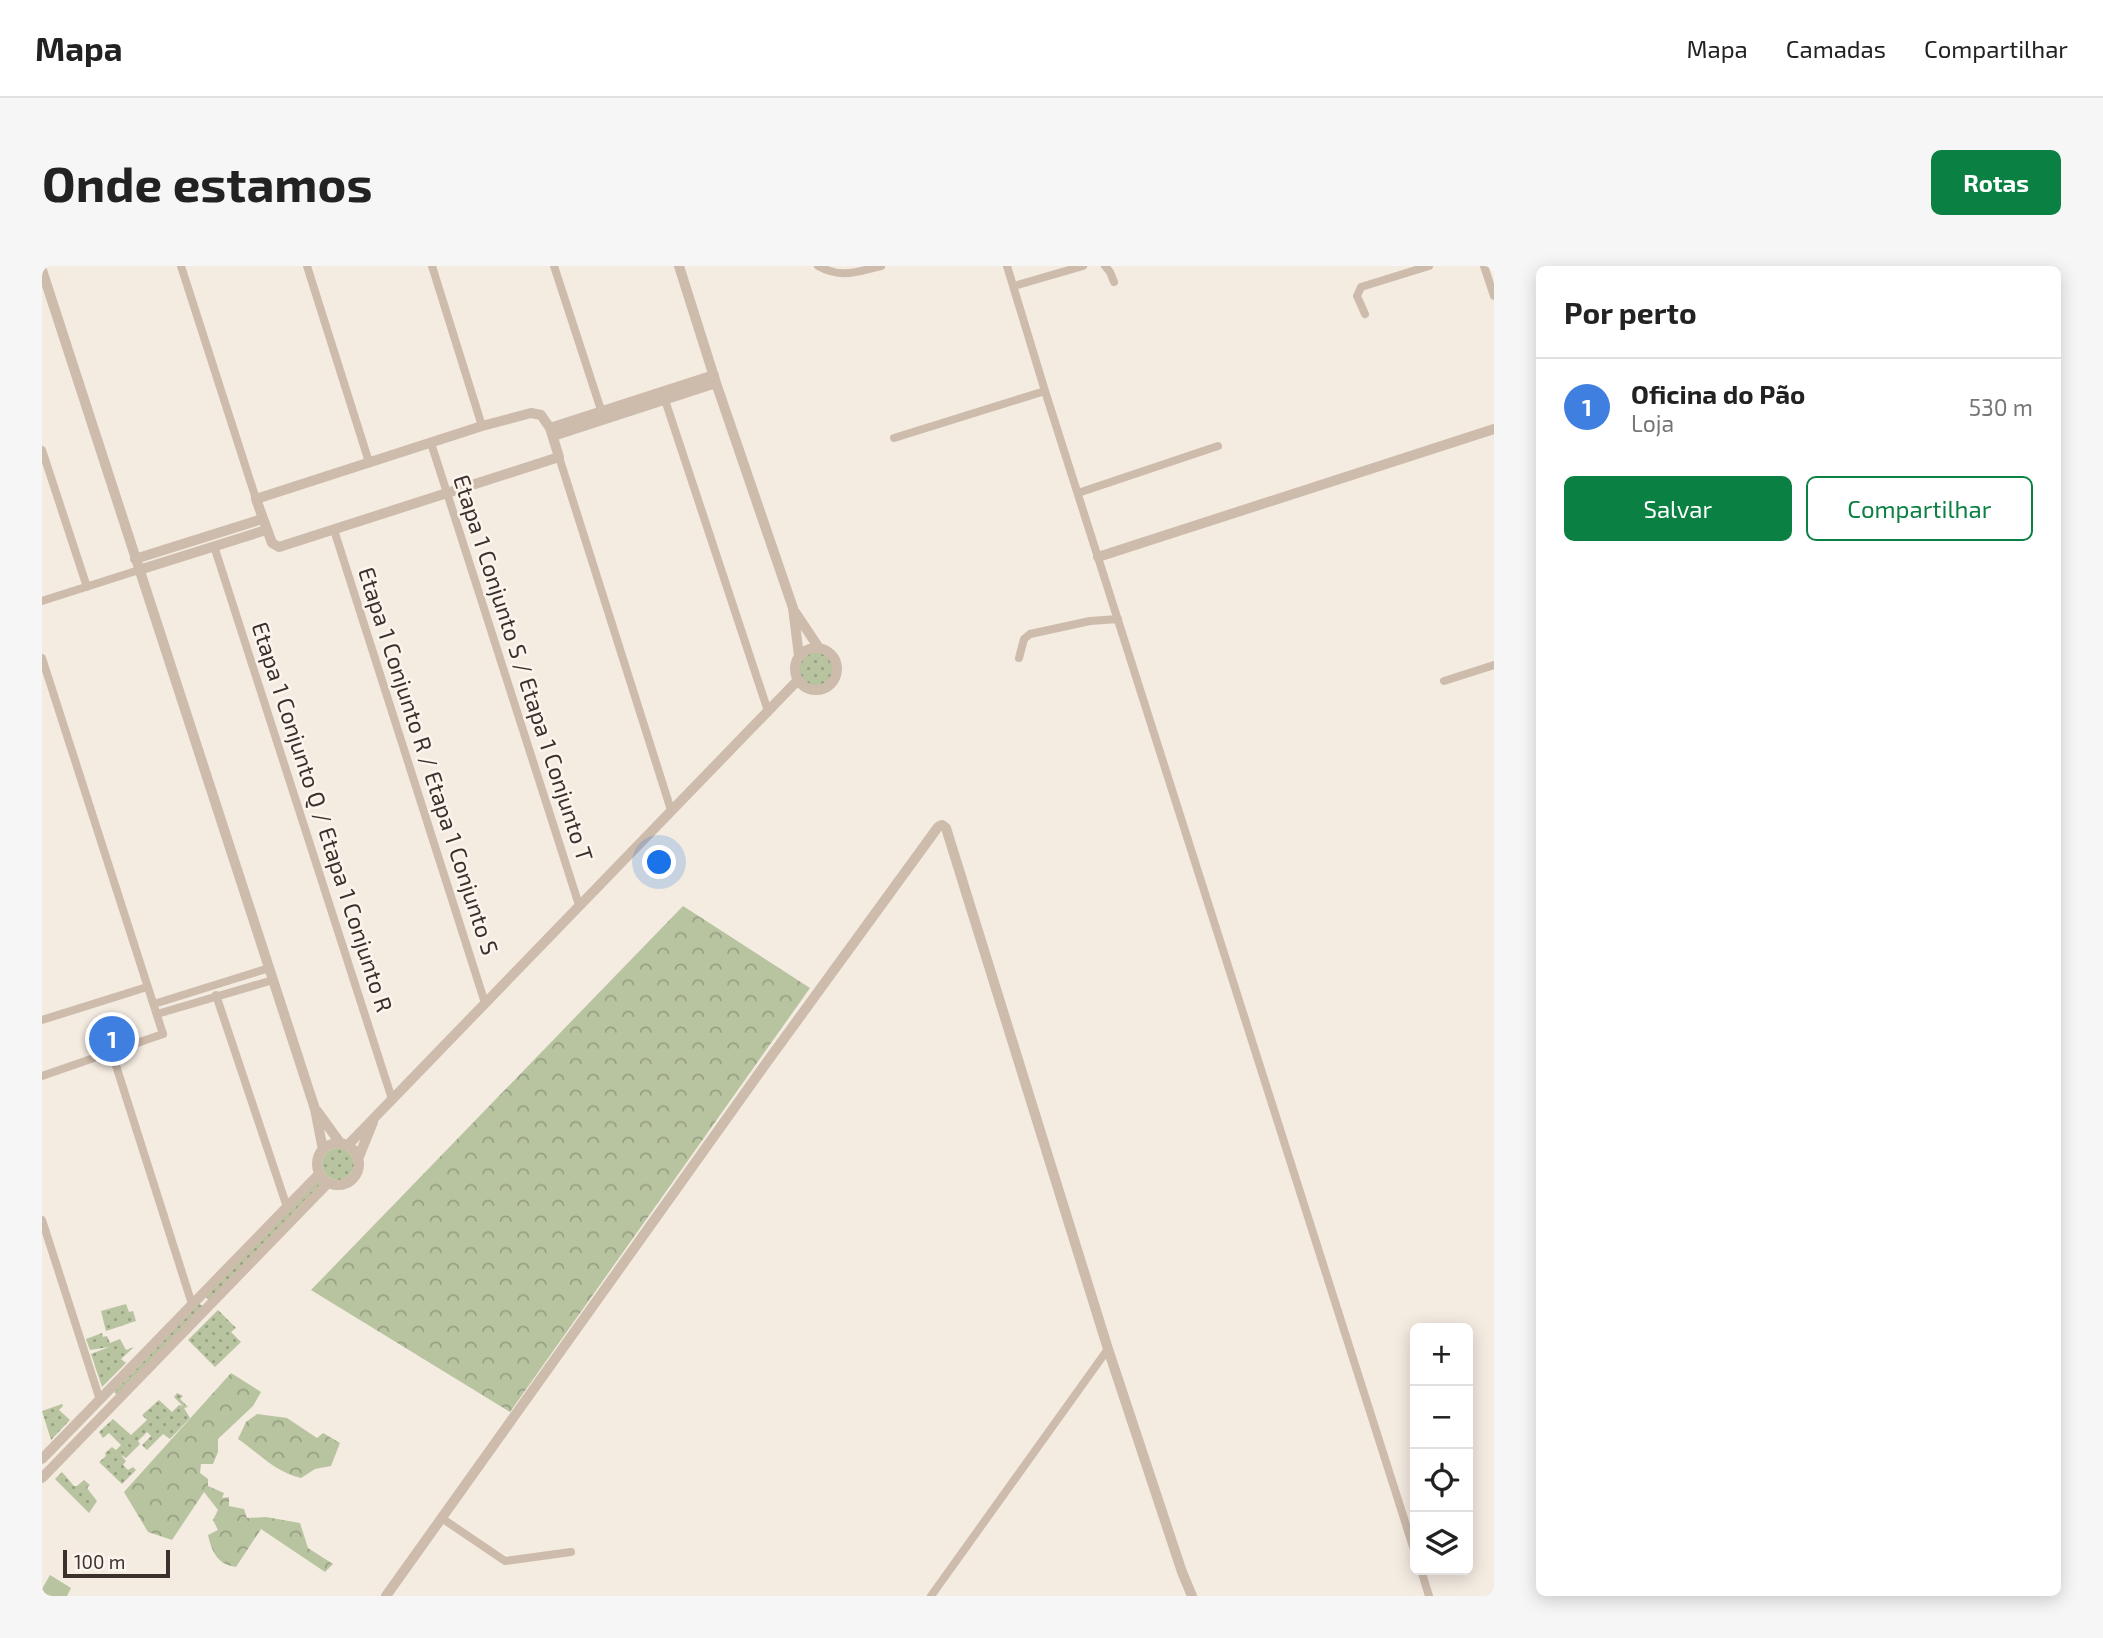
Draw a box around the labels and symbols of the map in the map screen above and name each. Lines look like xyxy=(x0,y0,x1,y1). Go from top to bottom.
street label: Etapa 1 Conjunto S / Etapa 1 Conjunto T xyxy=(448,471,600,864)
street label: Etapa 1 Conjunto R / Etapa 1 Conjunto S xyxy=(353,563,505,958)
street label: Etapa 1 Conjunto Q / Etapa 1 Conjunto R xyxy=(247,618,399,1015)
your location xyxy=(642,845,676,879)
pin: 1 xyxy=(89,1013,135,1065)
scale bar xyxy=(63,1547,170,1579)

